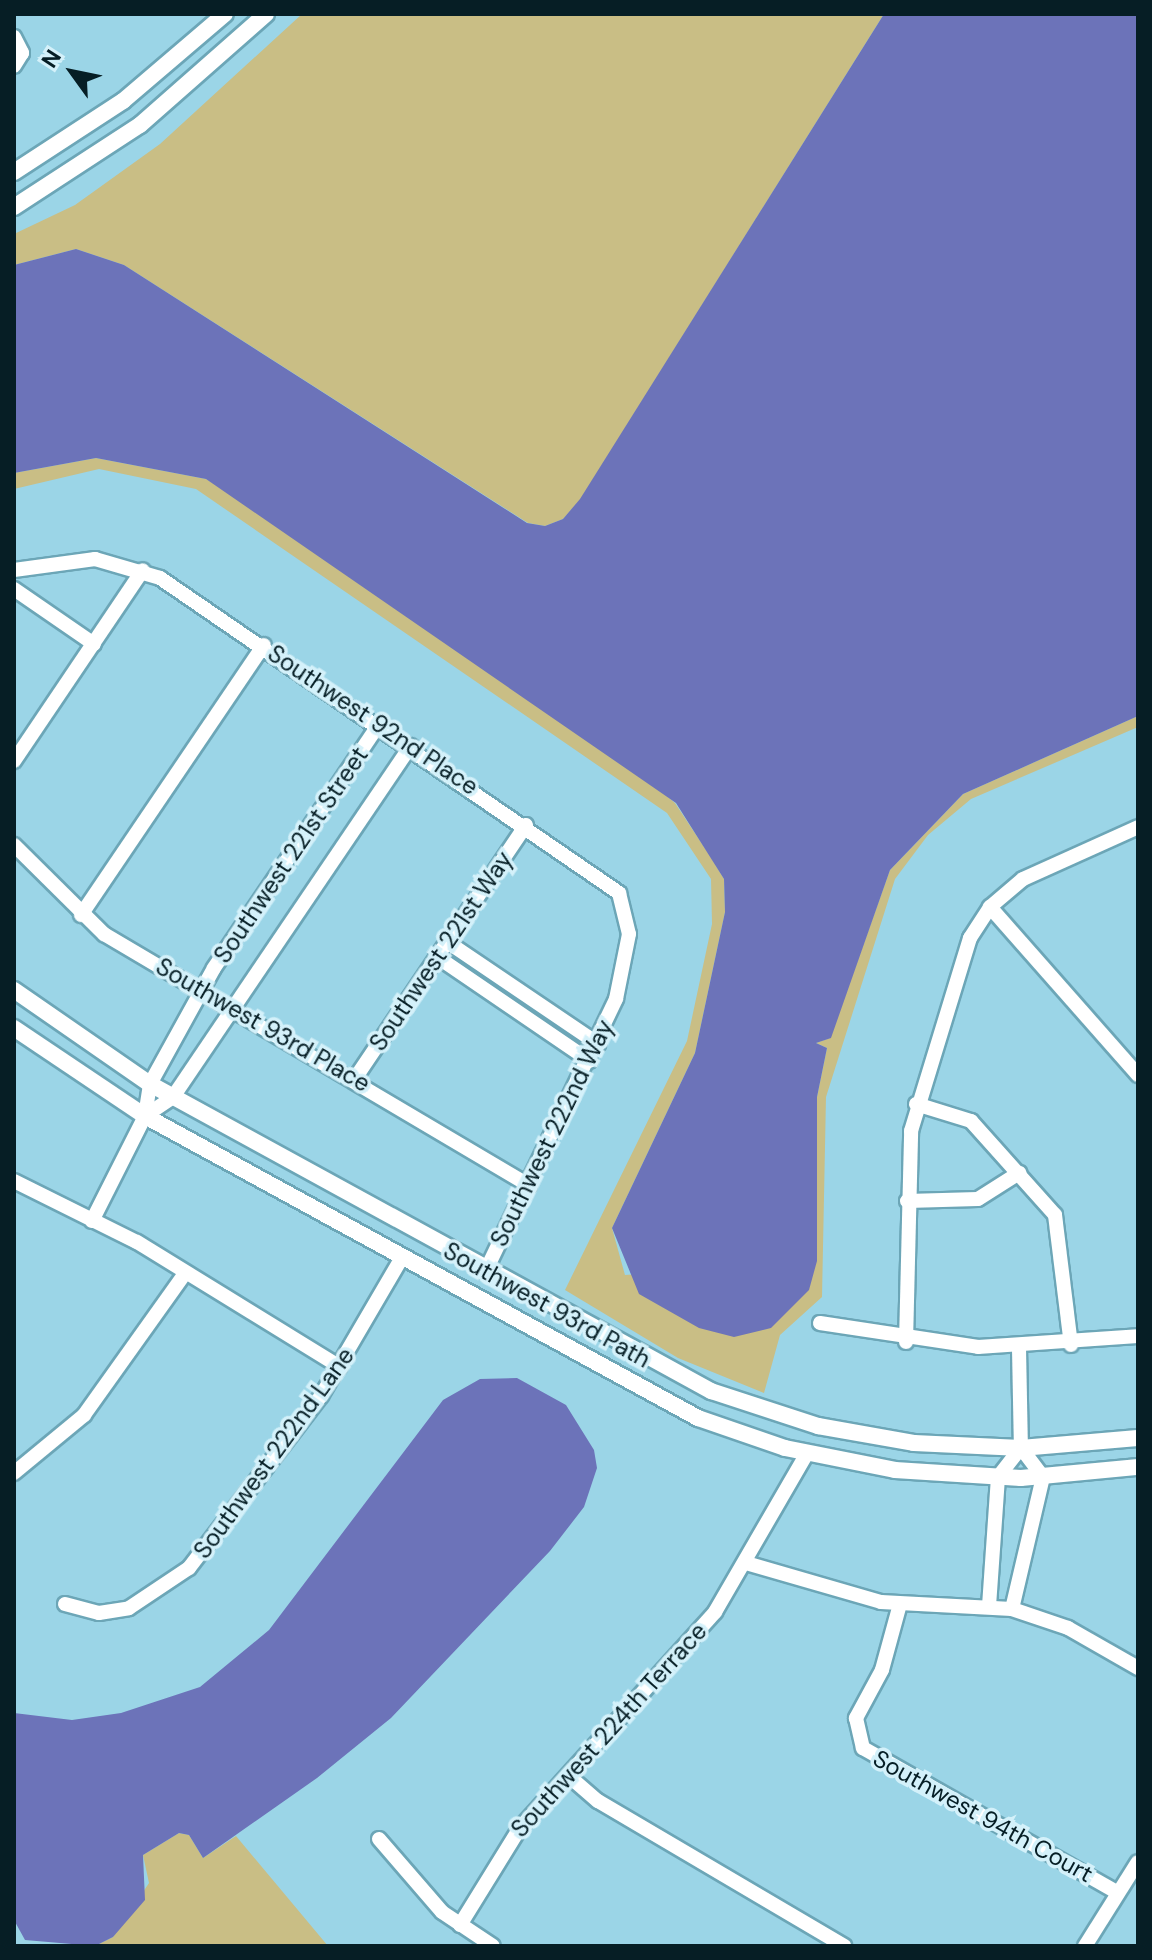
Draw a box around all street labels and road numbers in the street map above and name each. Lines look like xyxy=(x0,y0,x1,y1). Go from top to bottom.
street label: Southwest 92nd Place xyxy=(262,639,484,801)
street label: Southwest 221st Street xyxy=(208,742,374,968)
street label: Southwest 221st Way xyxy=(364,846,518,1056)
street label: Southwest 93rd Place xyxy=(151,952,375,1098)
street label: Southwest 222nd Way xyxy=(485,1015,619,1251)
street label: Southwest 93rd Path xyxy=(439,1236,655,1374)
street label: Southwest 222nd Lane xyxy=(188,1342,360,1564)
street label: Southwest 224th Terrace xyxy=(505,1617,713,1843)
street label: Southwest 94th Court xyxy=(868,1744,1098,1888)

